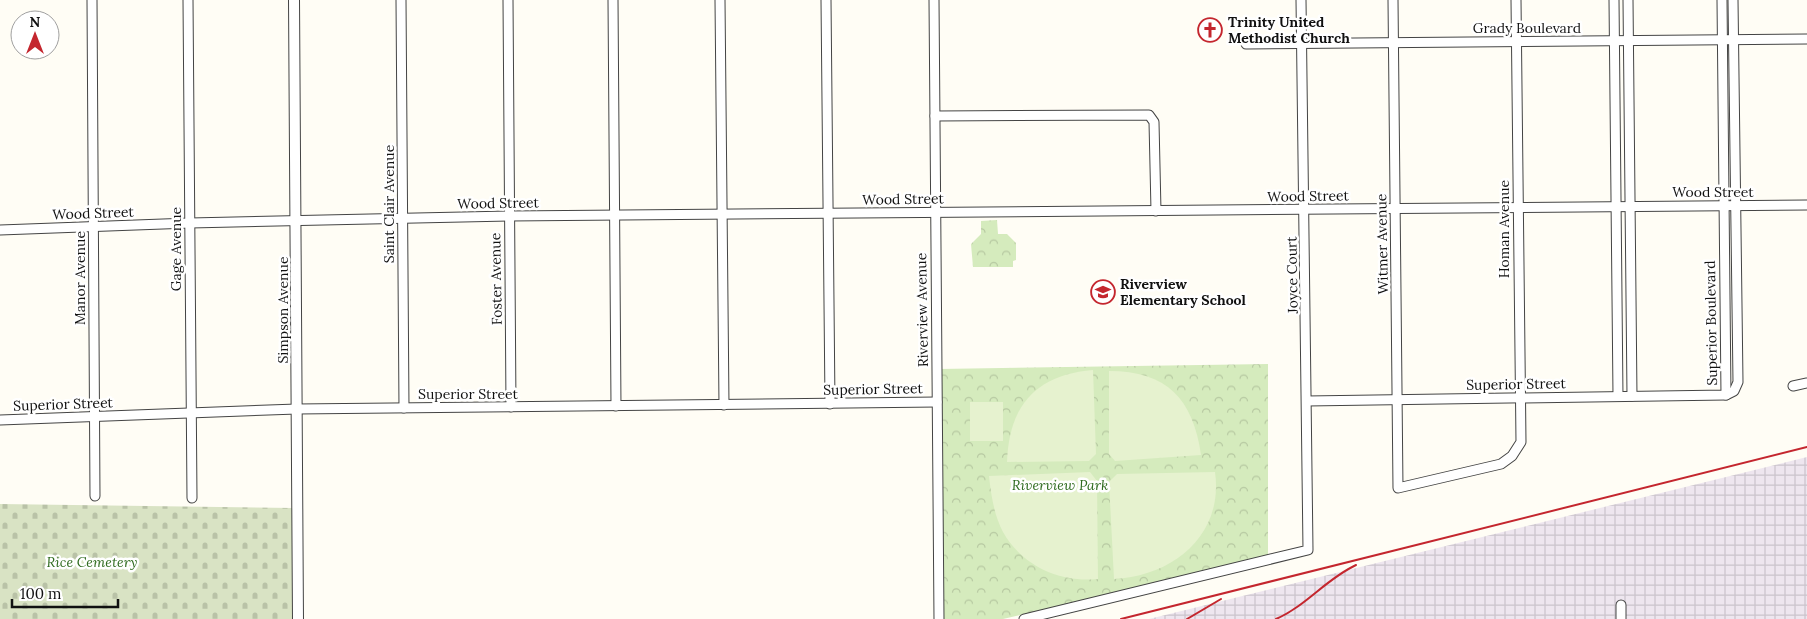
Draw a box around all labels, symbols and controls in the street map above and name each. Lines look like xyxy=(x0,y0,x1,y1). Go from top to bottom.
north arrow xyxy=(10,10,60,60)
text: N xyxy=(30,13,41,31)
place label: Trinity United Methodist Church xyxy=(1228,13,1350,47)
church icon: Trinity United Methodist Church xyxy=(1197,17,1223,43)
street label: Grady Boulevard xyxy=(1473,19,1581,37)
street label: Saint Clair Avenue xyxy=(380,144,398,263)
street label: Homan Avenue xyxy=(1495,179,1513,278)
street label: Wood Street xyxy=(1672,183,1754,201)
street label: Wood Street xyxy=(1267,186,1349,206)
street label: Wood Street xyxy=(862,189,944,209)
street label: Wood Street xyxy=(457,193,539,213)
street label: Witmer Avenue xyxy=(1372,193,1392,294)
street label: Wood Street xyxy=(52,203,135,223)
street label: Gage Avenue xyxy=(167,206,185,291)
street label: Manor Avenue xyxy=(71,231,89,325)
street label: Foster Avenue xyxy=(486,232,506,325)
street label: Joyce Court xyxy=(1282,236,1302,315)
street label: Riverview Avenue xyxy=(912,252,932,367)
street label: Simpson Avenue xyxy=(274,256,292,364)
street label: Superior Boulevard xyxy=(1701,260,1721,386)
place label: Riverview Elementary School xyxy=(1120,275,1246,309)
school or university icon: Riverview Elementary School xyxy=(1090,279,1116,305)
street label: Superior Street xyxy=(1466,374,1567,394)
street label: Superior Street xyxy=(823,379,924,399)
street label: Superior Street xyxy=(418,385,518,403)
street label: Superior Street xyxy=(13,393,114,415)
park label: Riverview Park xyxy=(1012,476,1108,494)
park label: Rice Cemetery xyxy=(46,553,138,571)
scale bar xyxy=(12,576,119,608)
text: 100 m xyxy=(20,584,61,603)

